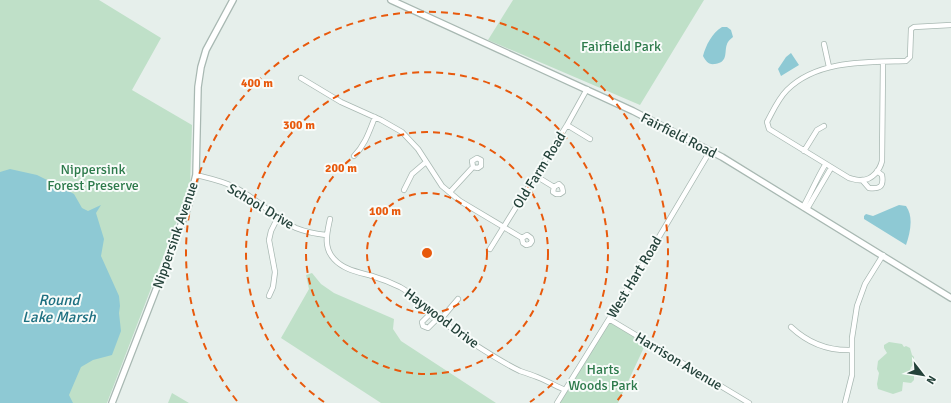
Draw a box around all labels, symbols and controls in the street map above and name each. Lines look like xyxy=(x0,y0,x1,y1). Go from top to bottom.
park label: Fairfield Park xyxy=(581,38,661,55)
text: 400 m xyxy=(241,76,273,91)
street label: Fairfield Road xyxy=(638,109,720,162)
text: 300 m xyxy=(283,118,315,133)
street label: Old Farm Road xyxy=(509,129,570,212)
park label: Nippersink Forest Preserve xyxy=(47,161,139,194)
text: 200 m xyxy=(325,161,357,176)
street label: Nippersink Avenue xyxy=(149,180,202,291)
street label: School Drive xyxy=(224,180,297,233)
text: 100 m xyxy=(369,204,401,219)
street label: West Hart Road xyxy=(603,233,666,321)
centre of rings xyxy=(420,246,434,260)
street label: Haywood Drive xyxy=(401,285,482,352)
water label: Round Lake Marsh xyxy=(22,291,96,326)
street label: Harrison Avenue xyxy=(632,329,725,394)
north arrow xyxy=(903,355,943,395)
park label: Harts Woods Park xyxy=(568,361,638,394)
text: N xyxy=(924,373,939,387)

